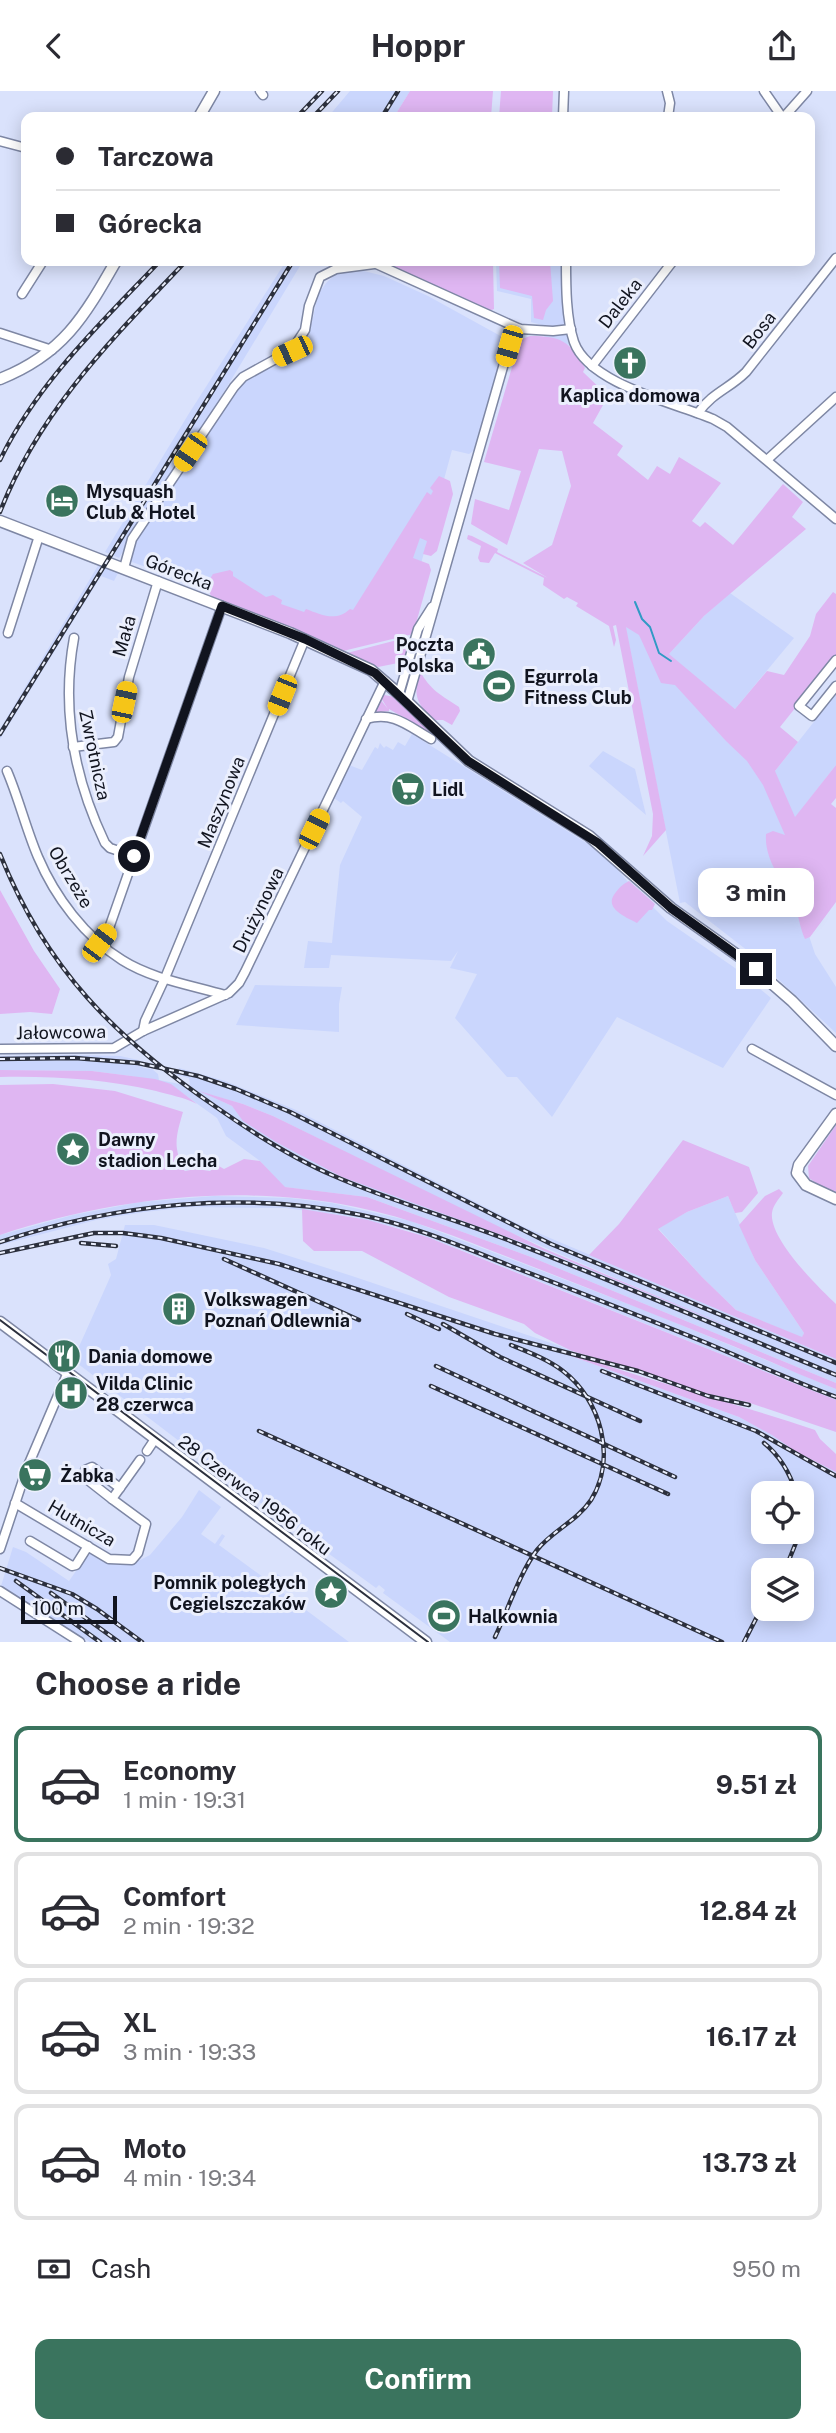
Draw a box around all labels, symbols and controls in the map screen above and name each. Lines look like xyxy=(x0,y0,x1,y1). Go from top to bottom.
icon: back xyxy=(35,27,73,65)
text: Hoppr xyxy=(371,27,465,64)
icon: share xyxy=(763,27,801,65)
text: Tarczowa xyxy=(98,141,214,172)
text: Górecka xyxy=(98,208,202,239)
street label: Daleka xyxy=(594,274,646,332)
street label: Bosa xyxy=(738,307,780,353)
car xyxy=(494,323,525,369)
car xyxy=(269,333,316,369)
church icon: Kaplica domowa xyxy=(611,344,649,382)
place label: Kaplica domowa xyxy=(560,385,700,406)
car xyxy=(170,429,211,475)
place label: Mysquash Club & Hotel xyxy=(86,481,196,523)
hotel icon: Mysquash Club & Hotel xyxy=(43,482,81,520)
street label: Górecka xyxy=(143,550,215,594)
street label: Mała xyxy=(108,613,140,659)
place label: Poczta Polska xyxy=(396,634,454,676)
public building icon: Poczta Polska xyxy=(460,635,498,673)
place label: Egurrola Fitness Club xyxy=(524,666,632,708)
sports icon: Egurrola Fitness Club xyxy=(480,667,518,705)
car xyxy=(265,672,300,718)
car xyxy=(110,679,139,725)
street label: Zwrotnicza xyxy=(75,708,115,802)
street label: Maszynowa xyxy=(193,753,249,851)
supermarket icon: Lidl xyxy=(389,770,427,808)
place label: Lidl xyxy=(432,779,464,800)
car xyxy=(296,806,333,852)
route start xyxy=(118,840,150,872)
street label: Obrzeże xyxy=(44,842,98,912)
street label: Drużynowa xyxy=(228,864,288,956)
callout: 3 min xyxy=(698,867,814,917)
text: 3 min xyxy=(726,879,786,906)
car xyxy=(78,920,121,966)
route end xyxy=(740,953,772,985)
street label: Jałowcowa xyxy=(16,1021,106,1043)
place label: Dawny stadion Lecha xyxy=(98,1129,217,1171)
place icon: Dawny stadion Lecha xyxy=(54,1130,92,1168)
place label: Volkswagen Poznań Odlewnia xyxy=(204,1289,350,1331)
building icon: Volkswagen Poznań Odlewnia xyxy=(160,1290,198,1328)
restaurant icon: Dania domowe xyxy=(45,1337,83,1375)
place label: Dania domowe xyxy=(88,1346,213,1367)
place label: Vilda Clinic 28 czerwca xyxy=(96,1373,194,1415)
hospital icon: Vilda Clinic 28 czerwca xyxy=(52,1374,90,1412)
street label: 28 Czerwca 1956 roku xyxy=(174,1431,336,1559)
supermarket icon: Żabka xyxy=(16,1456,54,1494)
place label: Żabka xyxy=(60,1464,114,1486)
map controls xyxy=(751,1481,814,1621)
button: locate xyxy=(751,1481,814,1544)
street label: Hutnicza xyxy=(45,1495,119,1551)
button: layers xyxy=(751,1558,814,1621)
place label: Pomnik poległych Cegielszczaków xyxy=(153,1572,306,1614)
place icon: Pomnik poległych Cegielszczaków xyxy=(312,1573,350,1611)
scale bar xyxy=(21,1593,117,1625)
text: 100 m xyxy=(32,1597,84,1619)
sports icon: Halkownia xyxy=(425,1597,463,1635)
place label: Halkownia xyxy=(468,1606,558,1627)
text: Choose a ride xyxy=(35,1665,241,1702)
icon: car xyxy=(39,1753,102,1816)
text: Economy xyxy=(123,1755,236,1786)
text: 9.51 zł xyxy=(716,1769,797,1800)
text: 1 min · 19:31 xyxy=(123,1786,246,1813)
icon: car xyxy=(39,1879,102,1942)
text: Comfort xyxy=(123,1881,226,1912)
text: 12.84 zł xyxy=(700,1895,797,1926)
text: 2 min · 19:32 xyxy=(123,1912,255,1939)
icon: car xyxy=(39,2005,102,2068)
text: XL xyxy=(123,2007,157,2038)
text: 16.17 zł xyxy=(706,2021,797,2052)
text: 3 min · 19:33 xyxy=(123,2038,256,2065)
icon: car xyxy=(39,2131,102,2194)
text: Moto xyxy=(123,2133,186,2164)
text: 13.73 zł xyxy=(702,2147,797,2178)
text: 4 min · 19:34 xyxy=(123,2164,256,2191)
icon: cash xyxy=(35,2250,73,2288)
text: Cash xyxy=(91,2253,151,2284)
text: 950 m xyxy=(732,2255,801,2282)
button: Confirm xyxy=(35,2339,801,2419)

